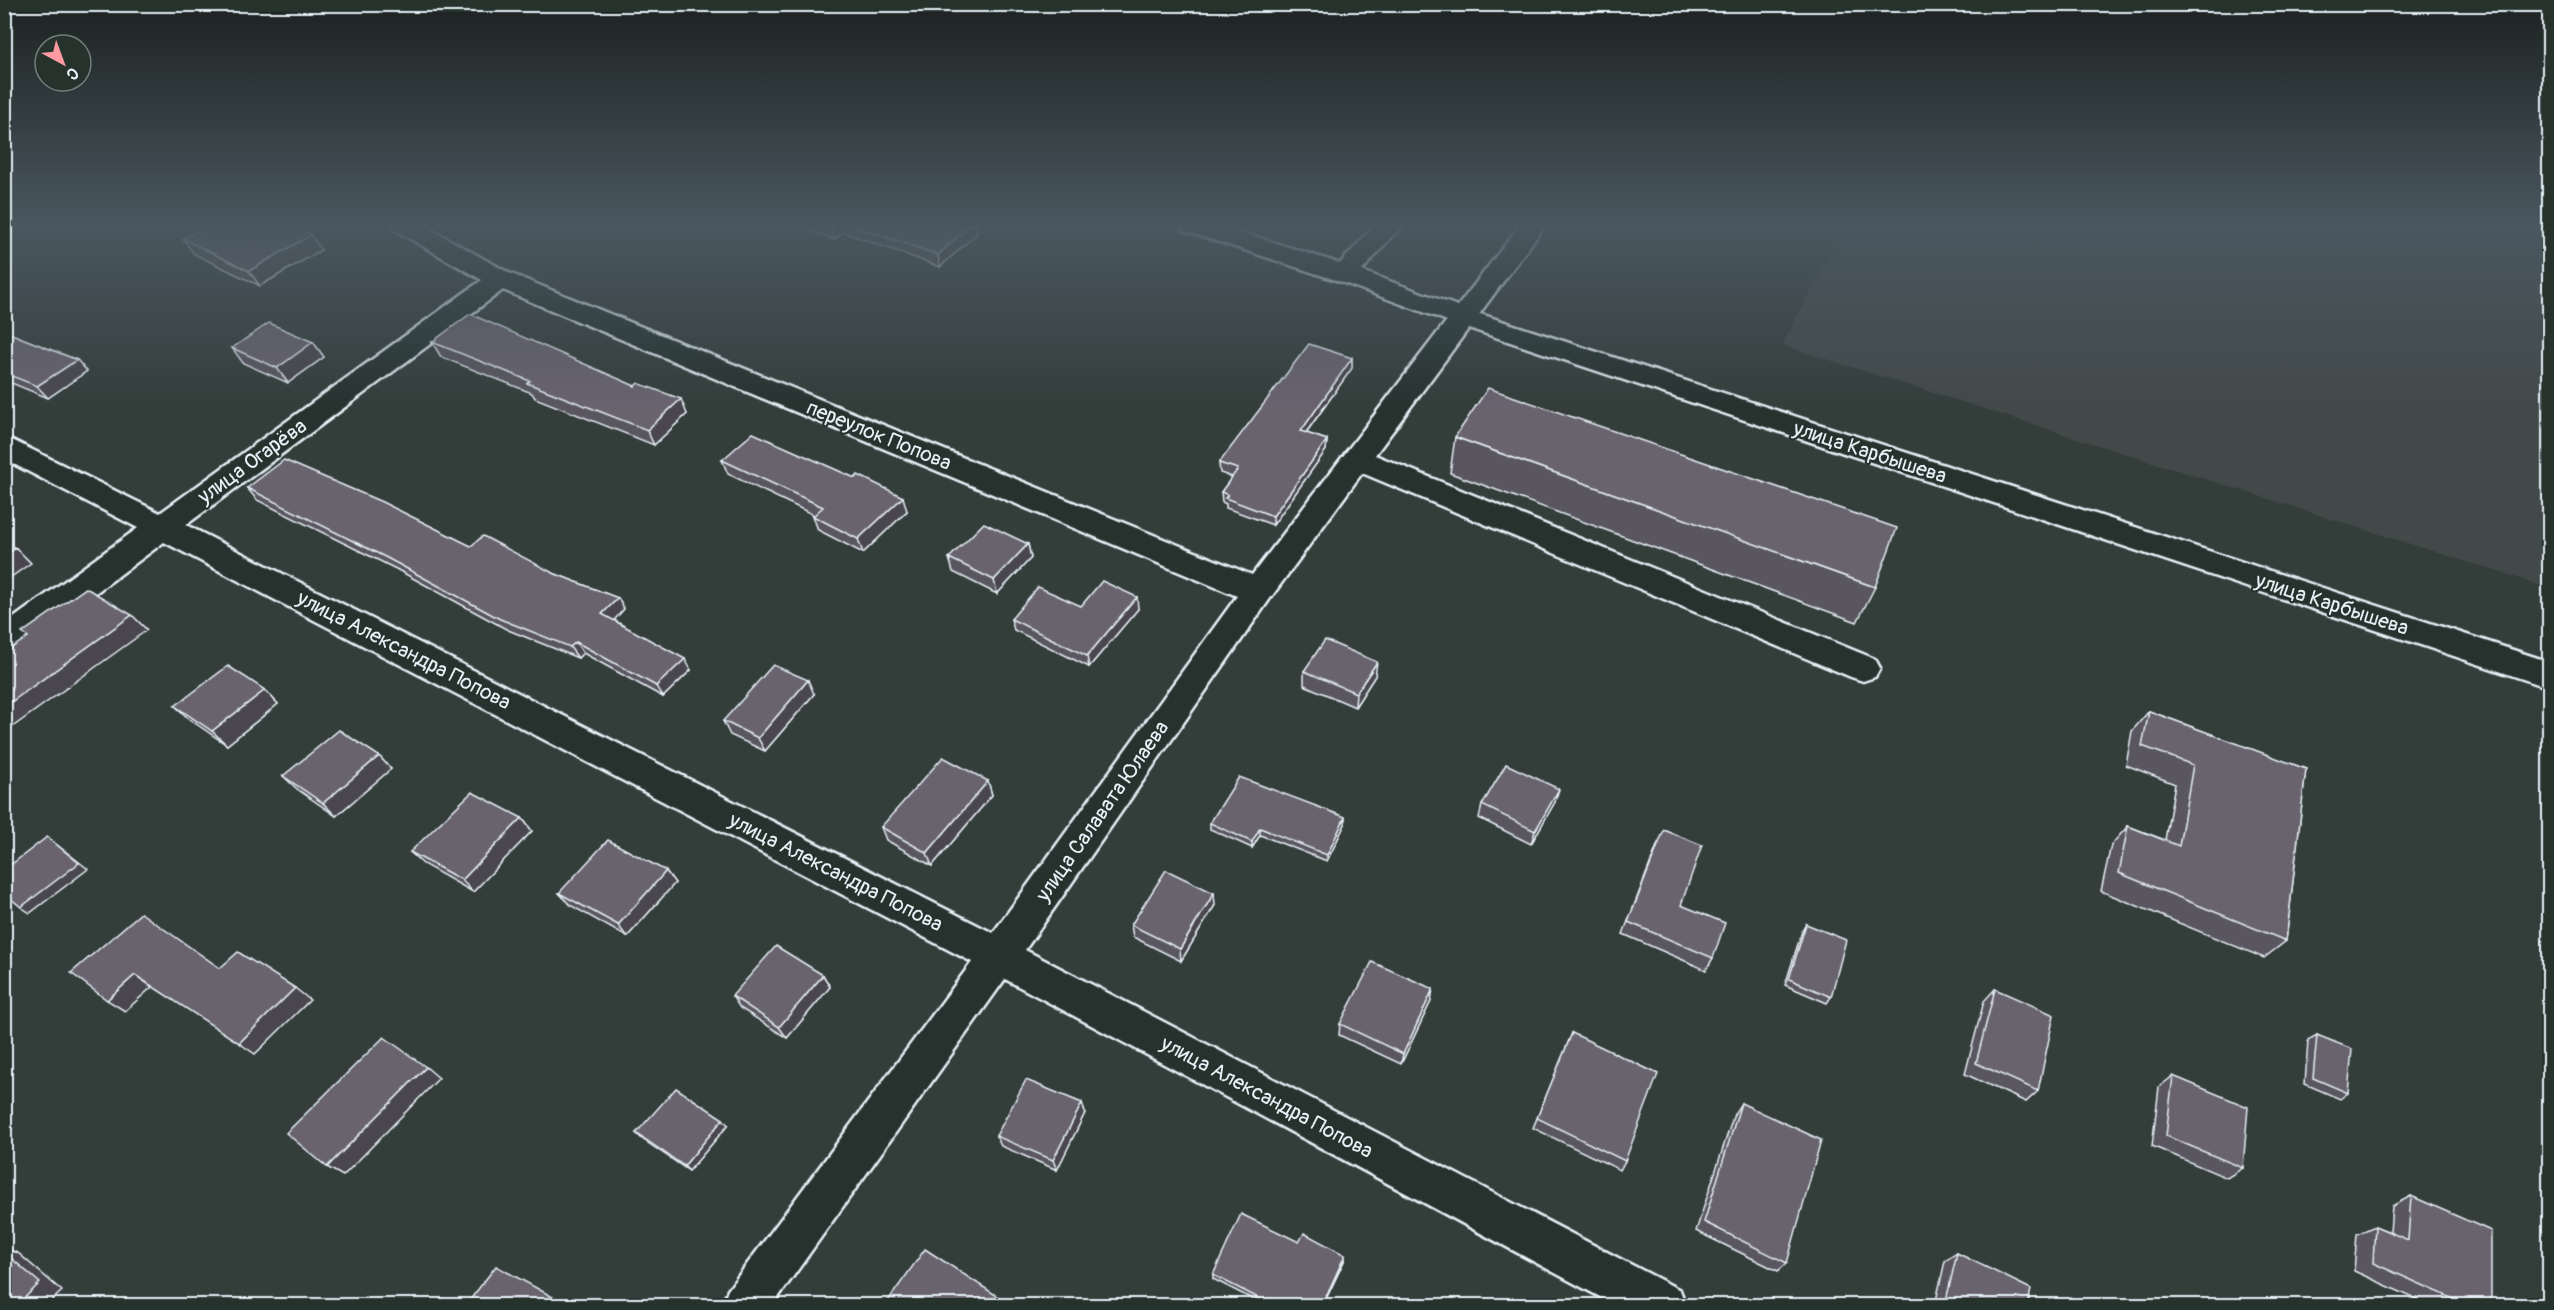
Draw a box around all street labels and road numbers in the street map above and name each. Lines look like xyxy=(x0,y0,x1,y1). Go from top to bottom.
street label: переулок Попова xyxy=(802,394,955,477)
street label: улица Огарёва xyxy=(192,413,312,511)
street label: улица Карбышева xyxy=(1789,415,1950,490)
street label: улица Карбышева xyxy=(2251,567,2412,642)
street label: улица Александра Попова xyxy=(291,584,515,716)
street label: улица Салавата Юлаева xyxy=(1029,716,1175,908)
street label: улица Александра Попова xyxy=(723,806,947,938)
street label: улица Александра Попова xyxy=(1155,1030,1377,1165)

